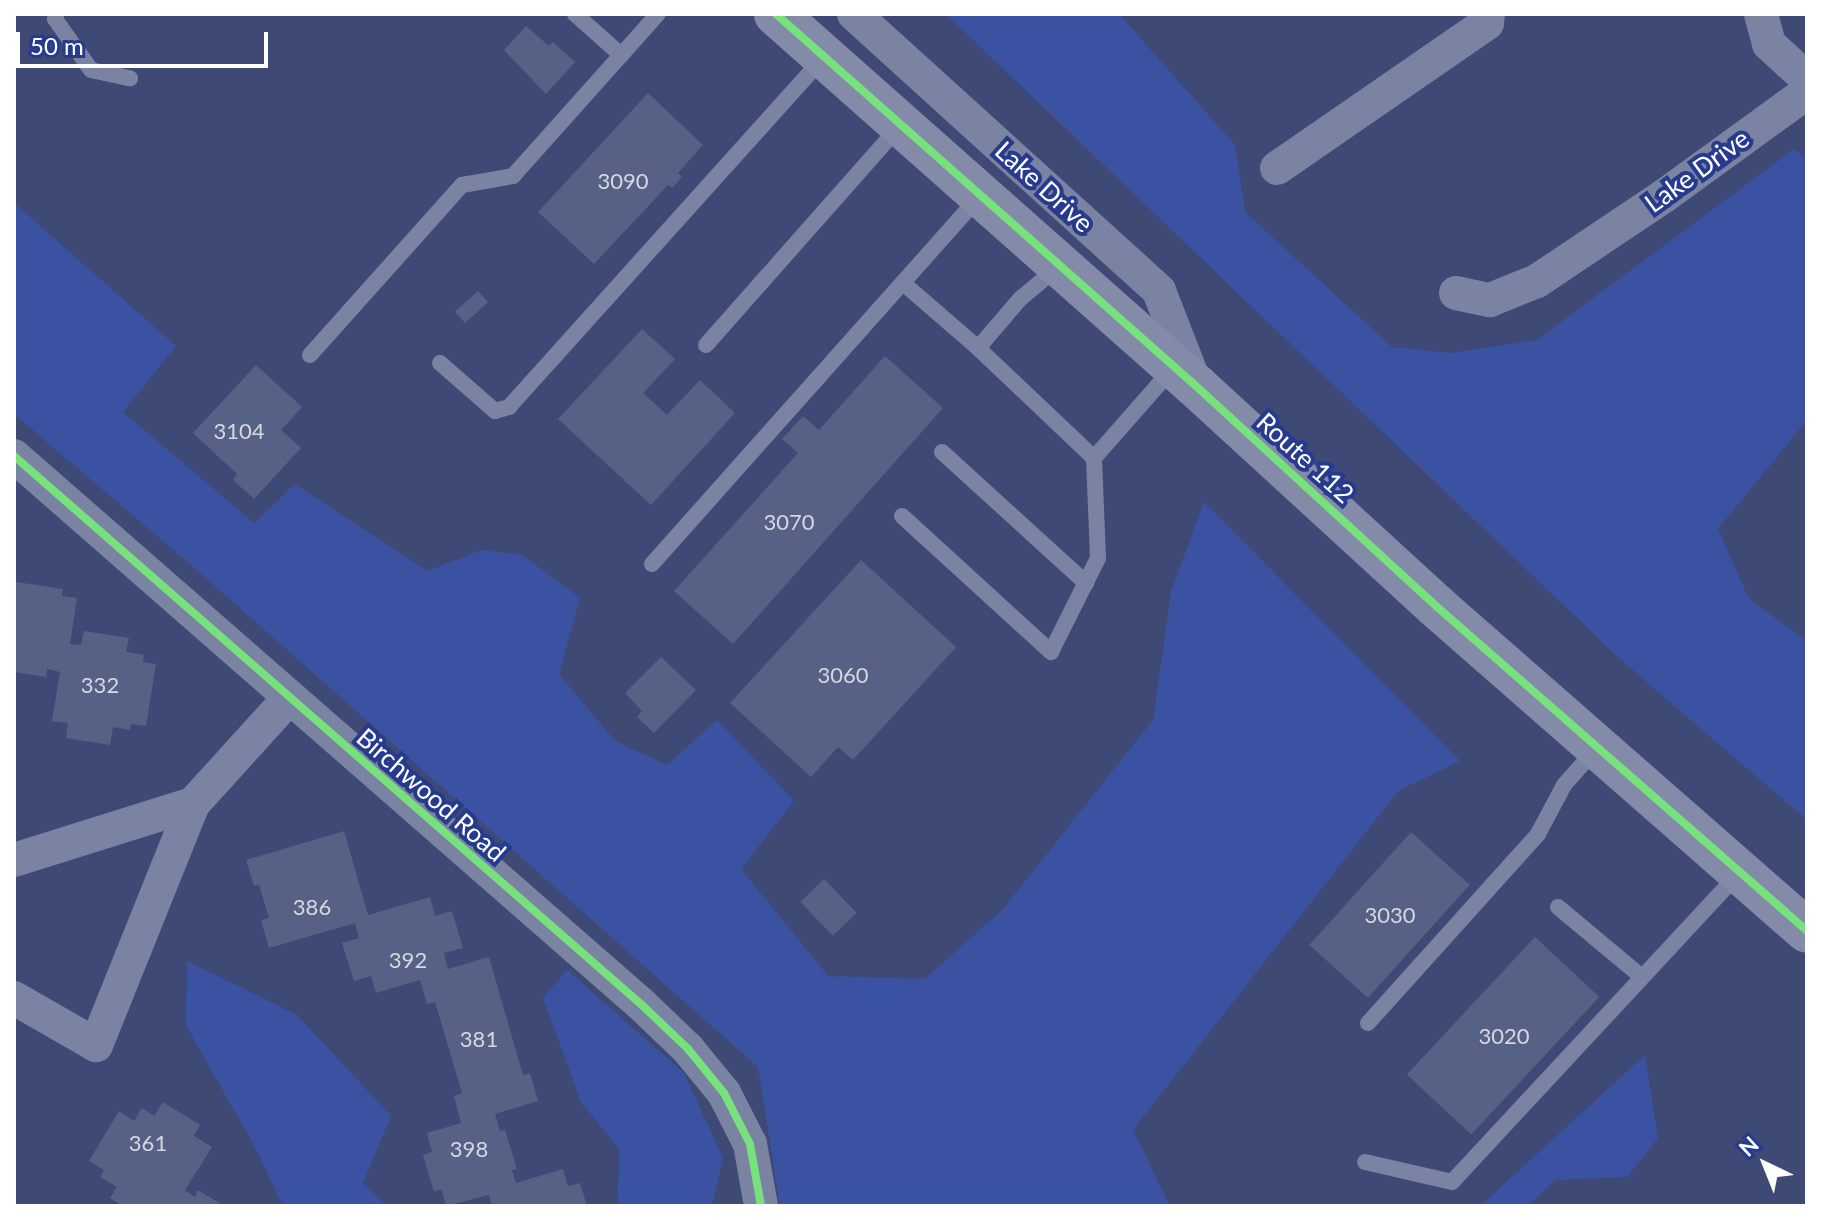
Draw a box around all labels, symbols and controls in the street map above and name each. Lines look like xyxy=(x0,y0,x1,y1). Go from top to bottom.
scale bar xyxy=(20,16,272,66)
text: 50 m xyxy=(30,31,84,60)
street label: Lake Drive xyxy=(1639,123,1755,219)
street label: Lake Drive xyxy=(989,135,1099,239)
house number: 3090 xyxy=(597,168,649,194)
street label: Route 112 xyxy=(1250,406,1360,510)
house number: 3104 xyxy=(213,418,265,444)
house number: 3070 xyxy=(763,509,815,535)
house number: 3060 xyxy=(817,662,869,688)
house number: 332 xyxy=(81,672,119,698)
street label: Birchwood Road xyxy=(350,722,512,868)
house number: 386 xyxy=(293,894,331,920)
house number: 3030 xyxy=(1364,902,1416,928)
house number: 392 xyxy=(389,947,427,973)
house number: 3020 xyxy=(1478,1023,1530,1049)
house number: 381 xyxy=(460,1026,498,1052)
north arrow xyxy=(1725,1124,1805,1204)
house number: 361 xyxy=(129,1130,167,1156)
text: N xyxy=(1733,1130,1764,1162)
house number: 398 xyxy=(450,1136,488,1162)

